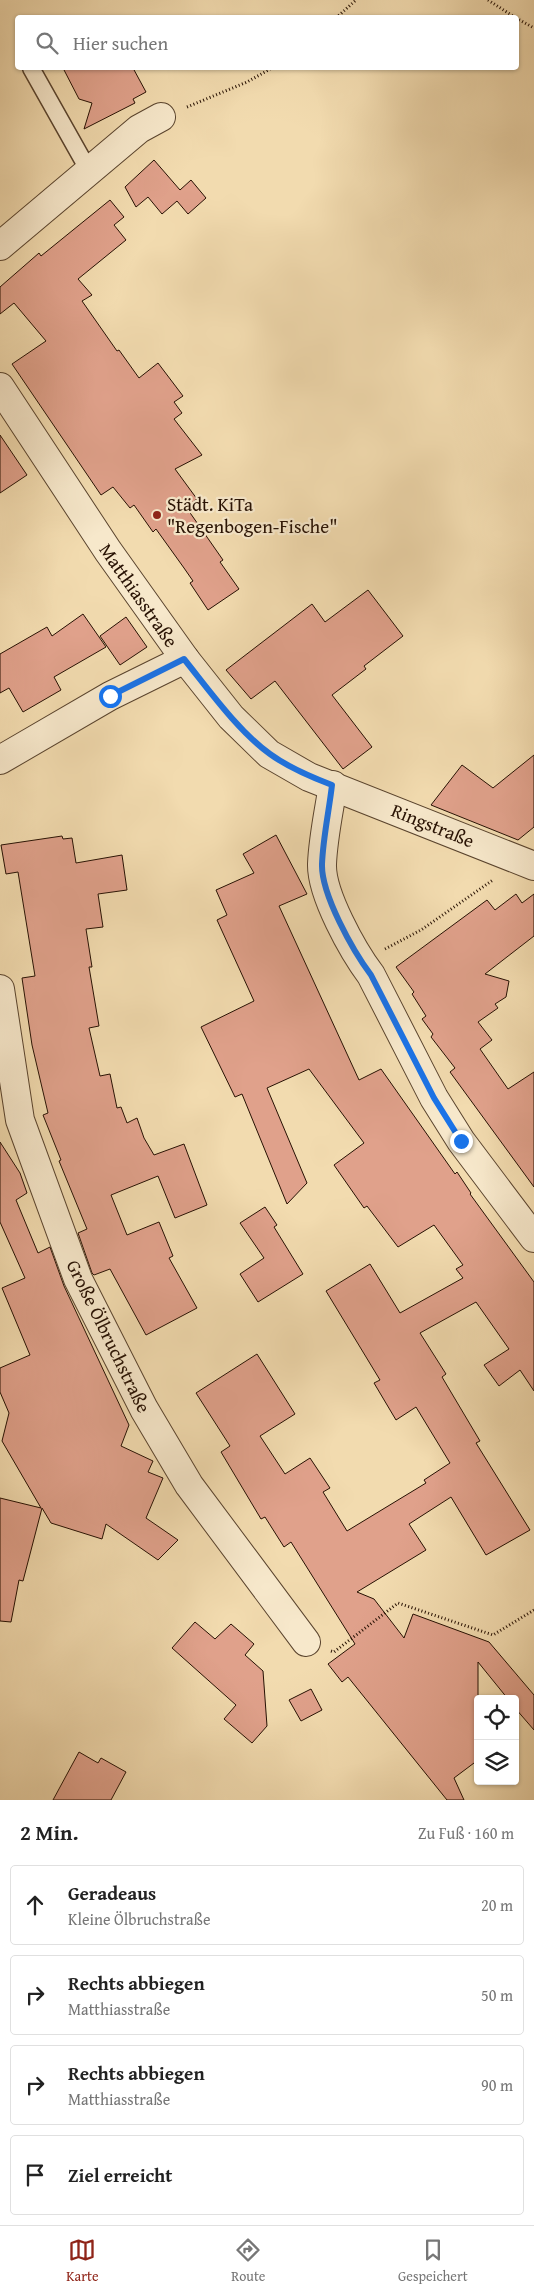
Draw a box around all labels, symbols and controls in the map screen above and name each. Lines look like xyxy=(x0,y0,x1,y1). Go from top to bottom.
search box xyxy=(15,15,519,70)
icon: search xyxy=(33,29,61,57)
text: Hier suchen xyxy=(73,29,168,57)
place label: Städt. KiTa "Regenbogen-Fische" xyxy=(167,490,338,540)
marker: Städt. KiTa "Regenbogen-Fische" xyxy=(151,509,163,521)
street label: Matthiasstraße xyxy=(93,537,185,653)
route start xyxy=(99,685,122,708)
street label: Ringstraße xyxy=(387,796,479,854)
route end xyxy=(450,1130,473,1153)
street label: Große Ölbruchstraße xyxy=(60,1255,158,1417)
map controls xyxy=(474,1695,519,1785)
button: locate xyxy=(474,1695,519,1740)
button: layers xyxy=(474,1740,519,1785)
text: 2 Min. xyxy=(20,1817,78,1848)
text: Zu Fuß · 160 m xyxy=(418,1821,514,1845)
text: Geradeaus xyxy=(68,1879,156,1907)
icon: ahead xyxy=(21,1891,49,1919)
text: 20 m xyxy=(481,1893,513,1917)
text: Kleine Ölbruchstraße xyxy=(68,1907,210,1931)
text: Rechts abbiegen xyxy=(68,1969,205,1997)
icon: right xyxy=(21,1981,49,2009)
text: 50 m xyxy=(481,1983,513,2007)
text: Matthiasstraße xyxy=(68,1997,170,2021)
text: Rechts abbiegen xyxy=(68,2059,205,2087)
icon: right xyxy=(21,2071,49,2099)
text: 90 m xyxy=(481,2073,513,2097)
text: Matthiasstraße xyxy=(68,2087,170,2111)
icon: arrive xyxy=(21,2161,49,2189)
text: Ziel erreicht xyxy=(68,2161,172,2189)
tab: Karte xyxy=(66,2236,99,2286)
tab: Route xyxy=(231,2236,265,2286)
tab: Gespeichert xyxy=(398,2236,468,2286)

